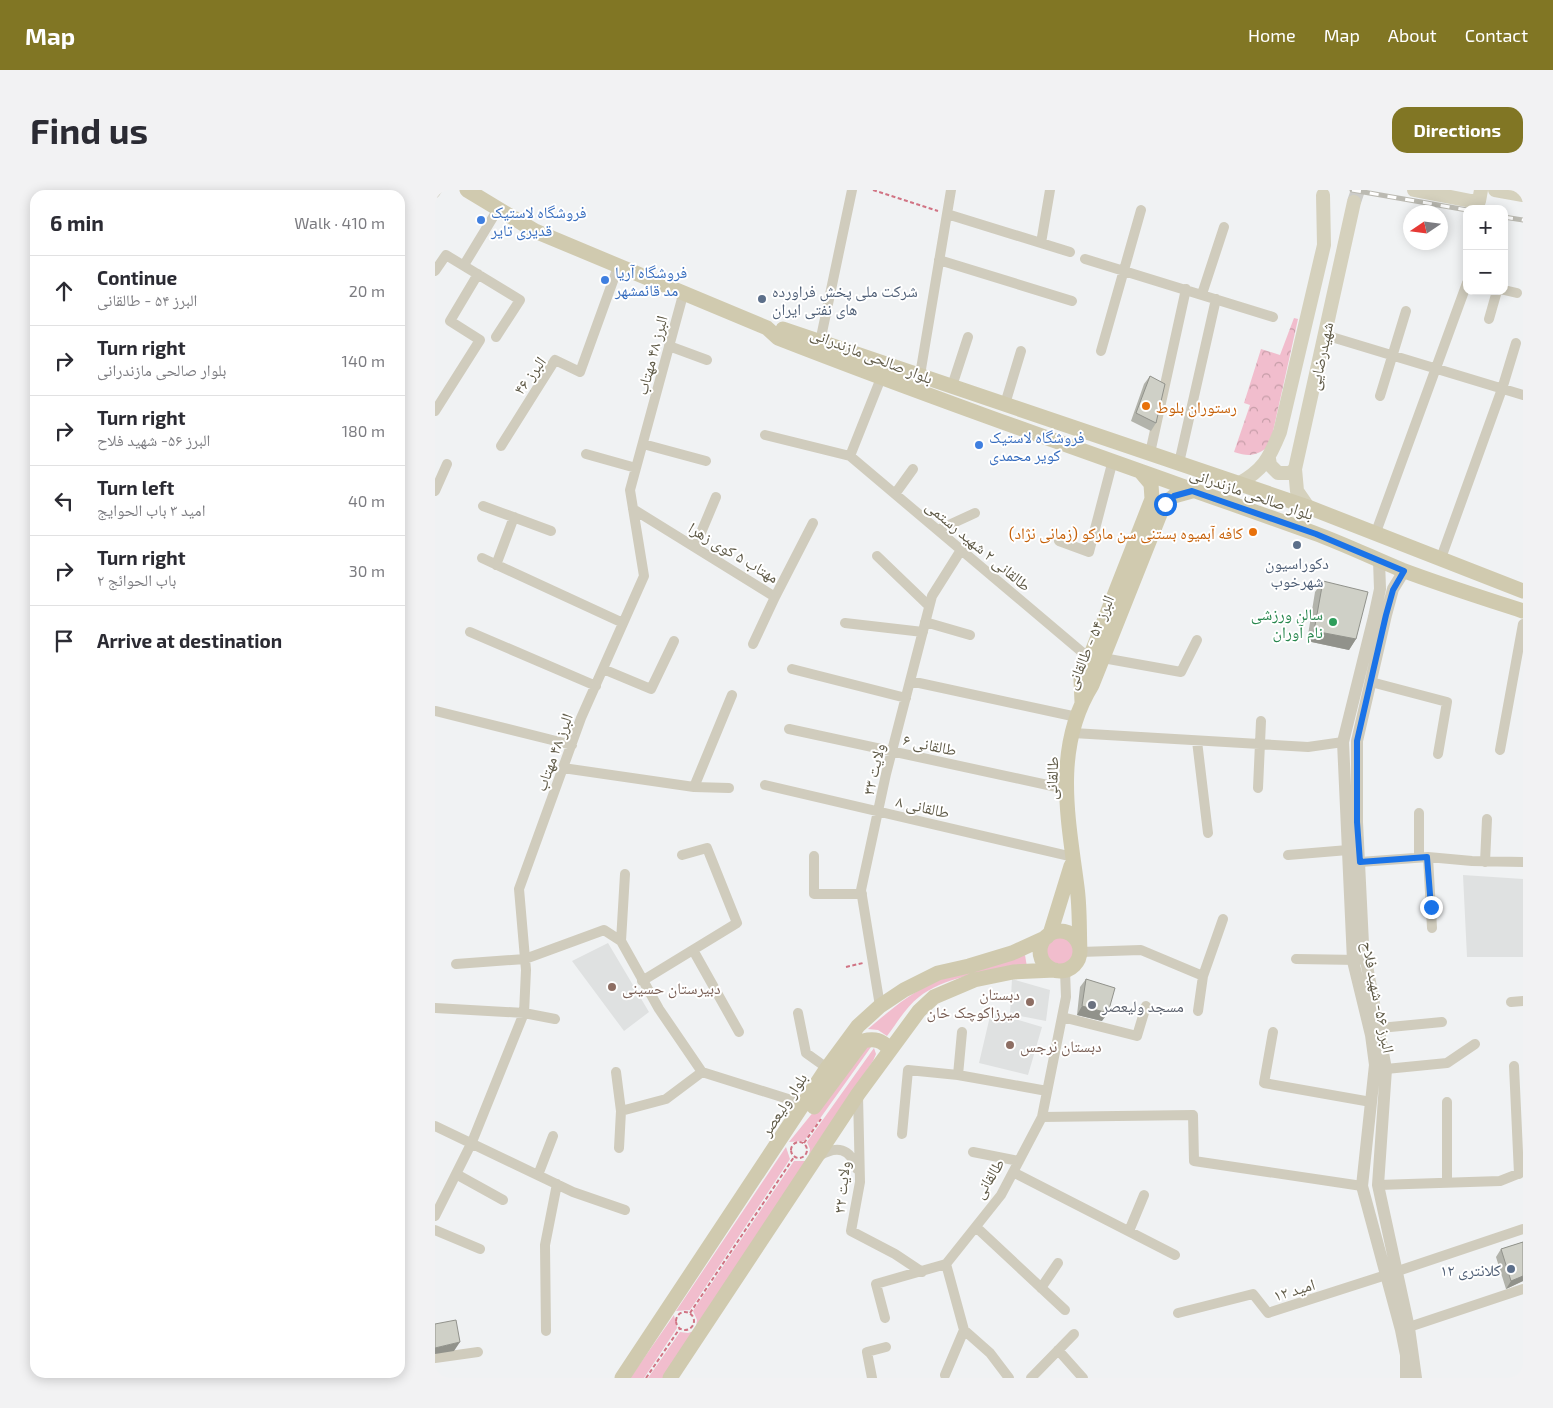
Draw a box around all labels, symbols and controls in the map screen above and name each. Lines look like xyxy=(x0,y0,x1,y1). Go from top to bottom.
text: Map xyxy=(25,21,75,50)
text: Home xyxy=(1248,24,1296,46)
text: Map xyxy=(1324,24,1360,46)
text: About xyxy=(1388,24,1437,46)
text: Contact xyxy=(1465,24,1528,46)
button: Directions xyxy=(1392,107,1523,153)
text: Find us xyxy=(30,109,148,151)
place label: فروشگاه لاستیک قدیری تایر xyxy=(490,202,586,241)
north arrow xyxy=(1403,205,1448,250)
map controls xyxy=(1463,205,1508,295)
button: + xyxy=(1463,205,1508,250)
text: 6 min xyxy=(50,210,104,235)
text: Walk · 410 m xyxy=(294,213,385,232)
marker: فروشگاه لاستیک قدیری تایر xyxy=(475,214,487,226)
button: − xyxy=(1463,250,1508,295)
place label: فروشگاه آریا مد قائمشهر xyxy=(614,262,687,300)
text: Continue xyxy=(97,266,177,289)
marker: فروشگاه آریا مد قائمشهر xyxy=(599,274,611,286)
icon: ahead xyxy=(50,277,78,305)
text: 20 m xyxy=(349,281,385,300)
place label: شرکت ملی پخش فراورده های نفتی ایران xyxy=(772,281,918,320)
text: البرز ۵۴ - طالقانی xyxy=(97,290,197,309)
marker: شرکت ملی پخش فراورده های نفتی ایران xyxy=(756,293,768,305)
street label: البرز ۴۸ مهتاب xyxy=(631,313,672,397)
street label: شهیدرضایی xyxy=(1304,320,1338,392)
street label: بلوار صالحی مازندرانی xyxy=(807,323,936,389)
text: Turn right xyxy=(97,336,185,359)
icon: right xyxy=(50,347,78,375)
text: 140 m xyxy=(342,351,385,370)
street label: البرز ۴۶ xyxy=(509,352,550,398)
text: بلوار صالحی مازندرانی xyxy=(97,360,226,379)
place label: رستوران بلوط xyxy=(1156,397,1237,418)
marker: رستوران بلوط xyxy=(1140,400,1152,412)
text: Turn right xyxy=(97,406,185,429)
icon: right xyxy=(50,417,78,445)
text: 180 m xyxy=(342,421,385,440)
place label: فروشگاه لاستیک کویر محمدی xyxy=(989,427,1084,466)
text: البرز ۵۶- شهید فلاح xyxy=(97,430,210,449)
marker: فروشگاه لاستیک کویر محمدی xyxy=(973,439,985,451)
street label: بلوار صالحی مازندرانی xyxy=(1187,463,1316,525)
text: Turn left xyxy=(97,476,174,499)
icon: left xyxy=(50,487,78,515)
text: 40 m xyxy=(348,491,385,510)
route start xyxy=(1154,493,1177,516)
street label: طالقانی ۲ شهید رستمی xyxy=(921,495,1035,596)
text: امید ۳ باب الحوایج xyxy=(97,500,205,519)
street label: مهتاب ۵ کوی زهرا xyxy=(684,518,783,588)
place label: کافه آبمیوه بستنی سن مارکو (زمانی نژاد) xyxy=(1009,523,1243,544)
marker: کافه آبمیوه بستنی سن مارکو (زمانی نژاد) xyxy=(1247,526,1259,538)
marker: دکوراسیون شهرخوب xyxy=(1291,539,1303,551)
text: Turn right xyxy=(97,546,185,569)
place label: دکوراسیون شهرخوب xyxy=(1265,553,1329,591)
icon: right xyxy=(50,557,78,585)
text: 30 m xyxy=(349,561,385,580)
text: باب الحوائج ۲ xyxy=(97,570,176,589)
street label: البرز ۵۴ - طالقانی xyxy=(1061,592,1119,693)
place label: سالن ورزشی نام آوران xyxy=(1251,604,1323,643)
marker: سالن ورزشی نام آوران xyxy=(1327,616,1339,628)
icon: arrive xyxy=(50,627,78,655)
text: Arrive at destination xyxy=(97,629,282,652)
street label: البرز ۴۸ مهتاب xyxy=(530,710,577,794)
street label: طالقانی ۶ xyxy=(901,729,959,761)
street label: ولایت ٣۳ xyxy=(858,741,889,797)
street label: طالقانی xyxy=(1041,756,1063,800)
street label: طالقانی ۸ xyxy=(894,791,952,823)
route end xyxy=(1420,896,1443,919)
street label: البرز ۵۶- شهید فلاح xyxy=(1357,940,1399,1055)
place label: دبیرستان حسینی xyxy=(622,978,721,999)
marker: دبیرستان حسینی xyxy=(606,981,618,993)
place label: دبستان میرزاکوچک خان xyxy=(927,984,1020,1023)
marker: دبستان میرزاکوچک خان xyxy=(1024,996,1036,1008)
place label: مسجد ولیعصر xyxy=(1101,996,1184,1016)
marker: مسجد ولیعصر xyxy=(1086,999,1098,1011)
place label: دبستان نرجس xyxy=(1020,1036,1102,1057)
marker: دبستان نرجس xyxy=(1004,1039,1016,1051)
street label: بلوار ولیعصر xyxy=(755,1069,811,1141)
street label: طالقانی xyxy=(968,1154,1009,1203)
street label: ولایت ۳۲ xyxy=(829,1160,854,1214)
place label: کلانتری ۱۲ xyxy=(1440,1260,1501,1281)
marker: کلانتری ۱۲ xyxy=(1505,1263,1517,1275)
street label: امید ۱۲ xyxy=(1271,1274,1317,1305)

